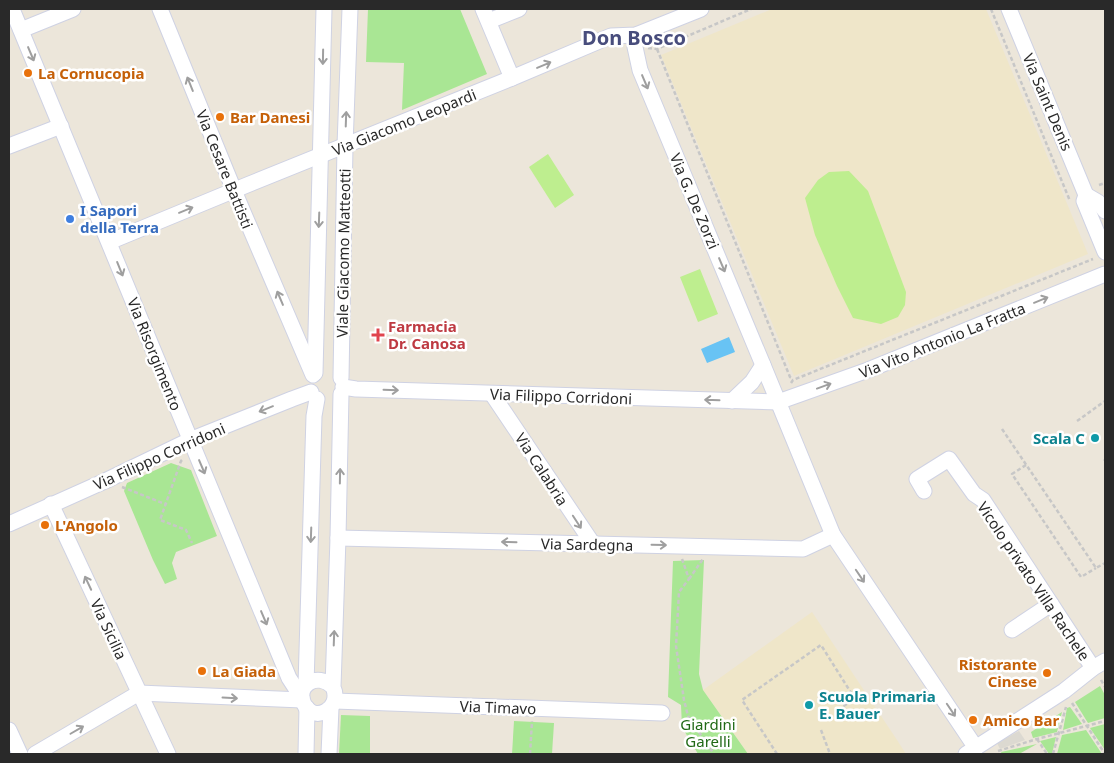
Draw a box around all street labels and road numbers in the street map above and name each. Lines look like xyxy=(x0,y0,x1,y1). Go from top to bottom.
street label: Via Saint Denis xyxy=(1018,50,1078,154)
street label: Via Giacomo Leopardi xyxy=(329,84,479,160)
street label: Via Cesare Battisti xyxy=(192,107,258,231)
street label: Via G. De Zorzi xyxy=(666,150,724,252)
street label: Viale Giacomo Matteotti xyxy=(332,168,354,338)
street label: Via Risorgimento xyxy=(123,295,187,413)
street label: Via Vito Antonio La Fratta xyxy=(856,297,1028,383)
street label: Via Filippo Corridoni xyxy=(490,384,632,408)
street label: Via Filippo Corridoni xyxy=(90,418,228,494)
street label: Via Calabria xyxy=(511,429,573,509)
street label: Vicolo privato Villa Rachele xyxy=(973,498,1095,664)
street label: Via Sardegna xyxy=(541,533,633,555)
street label: Via Sicilia xyxy=(86,596,132,662)
street label: Via Timavo xyxy=(459,696,537,718)

